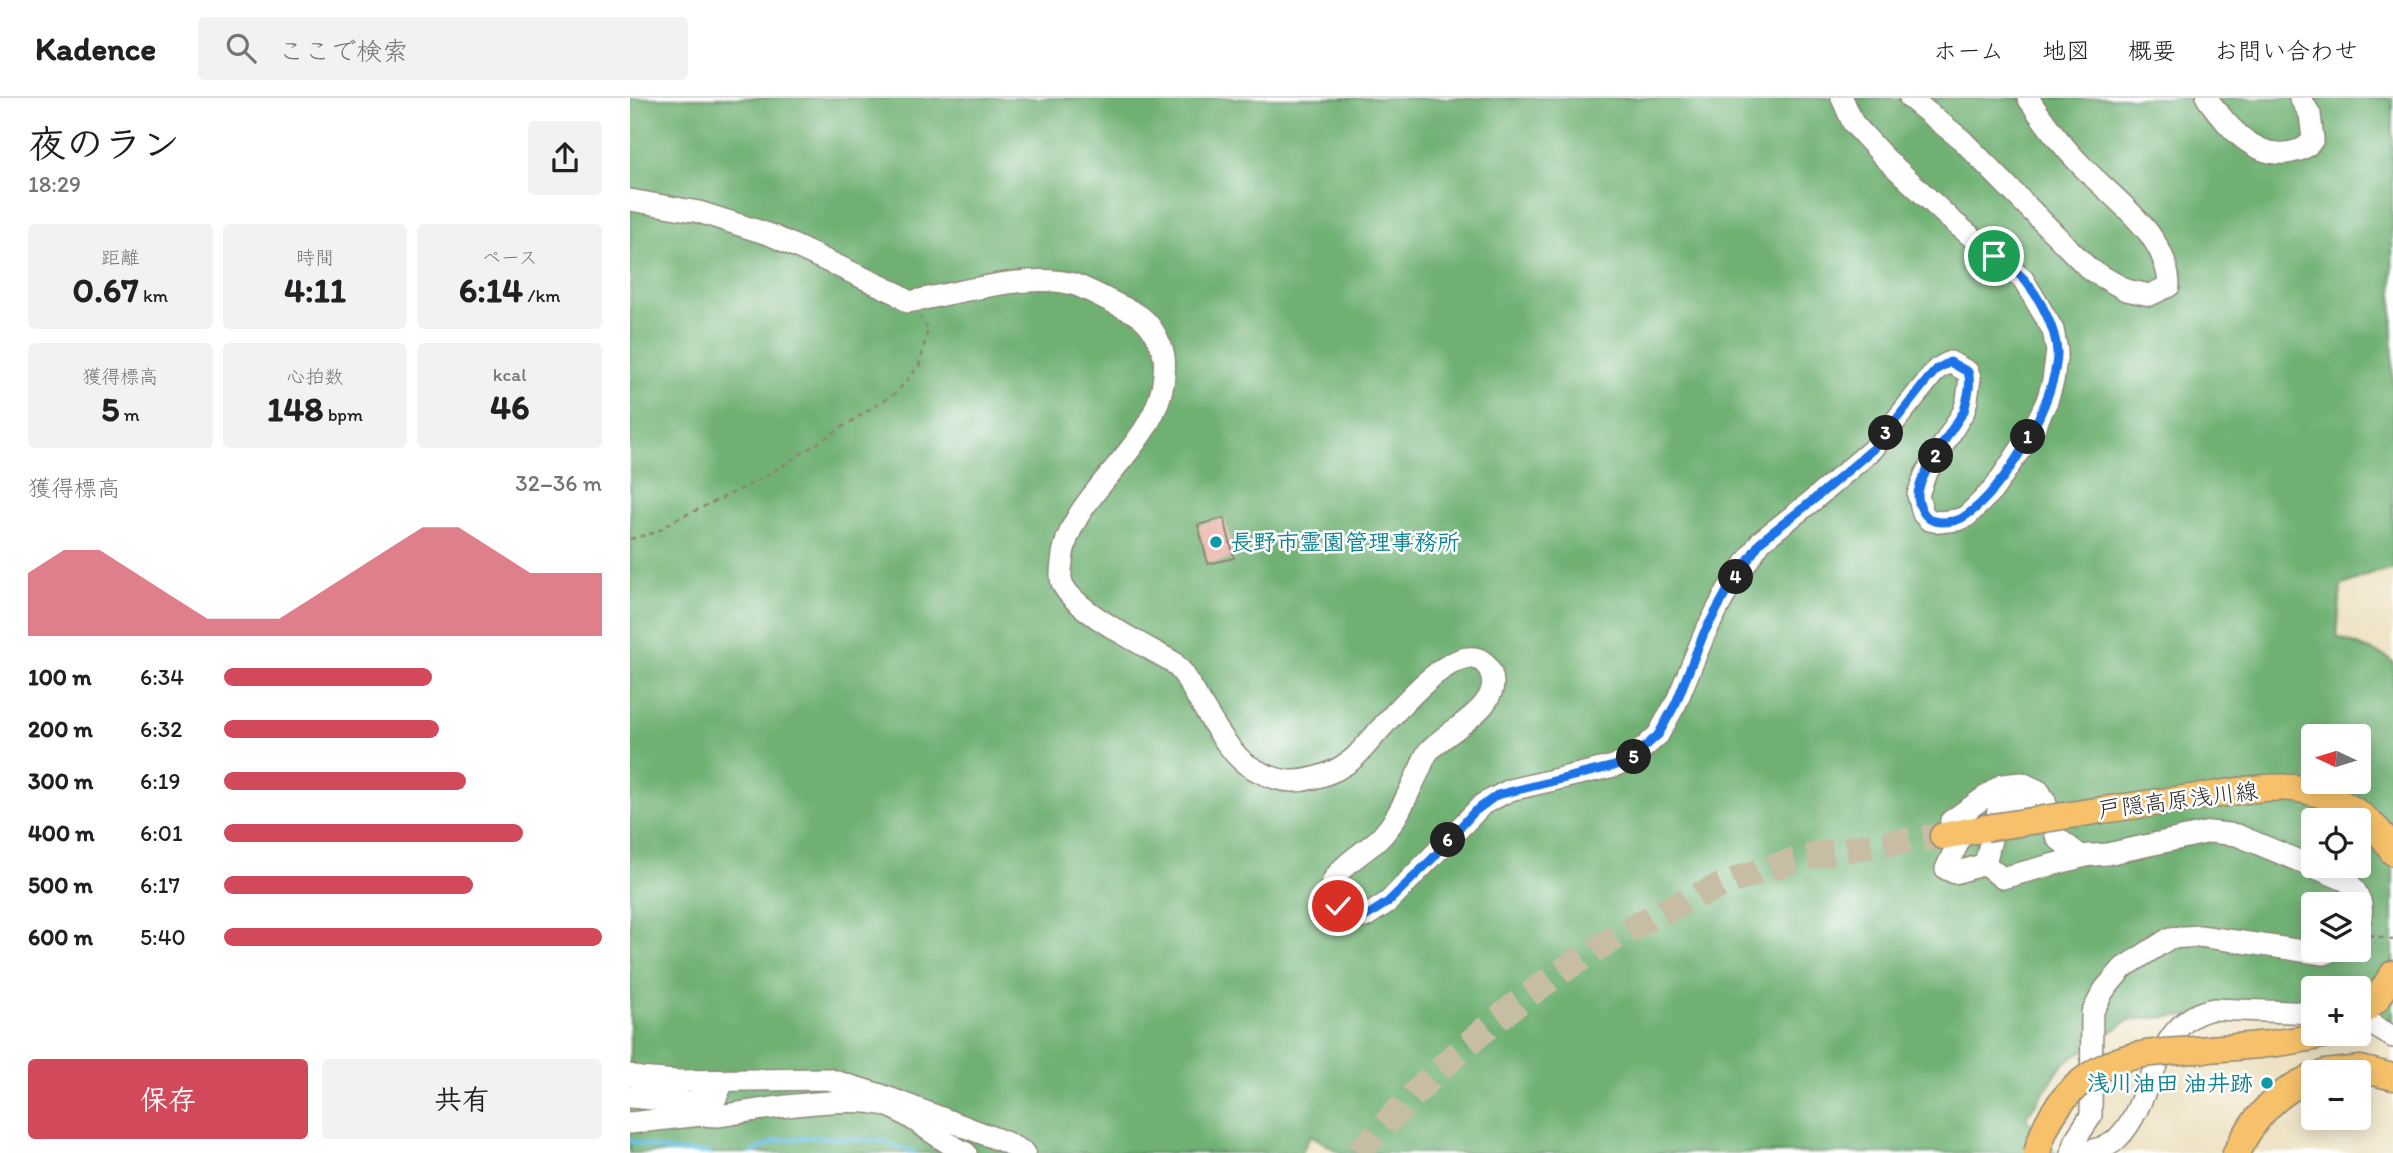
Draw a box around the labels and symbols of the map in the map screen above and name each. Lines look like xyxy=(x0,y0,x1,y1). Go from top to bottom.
pin xyxy=(1964,226,2024,286)
pin: 3 xyxy=(1868,416,1904,450)
pin: 1 xyxy=(2010,420,2046,454)
pin: 2 xyxy=(1918,438,1954,474)
place label: 長野市霊園管理事務所 xyxy=(1230,528,1460,556)
marker: 長野市霊園管理事務所 xyxy=(1208,534,1224,550)
pin: 4 xyxy=(1718,560,1754,594)
north arrow xyxy=(2301,724,2371,794)
pin: 5 xyxy=(1616,740,1651,774)
street label: 戸隠高原浅川線 xyxy=(2096,776,2260,824)
pin: 6 xyxy=(1430,822,1466,858)
pin xyxy=(1308,876,1368,936)
place label: 浅川油田 油井跡 xyxy=(2087,1069,2253,1097)
marker: 浅川油田 油井跡 xyxy=(2259,1075,2275,1091)

